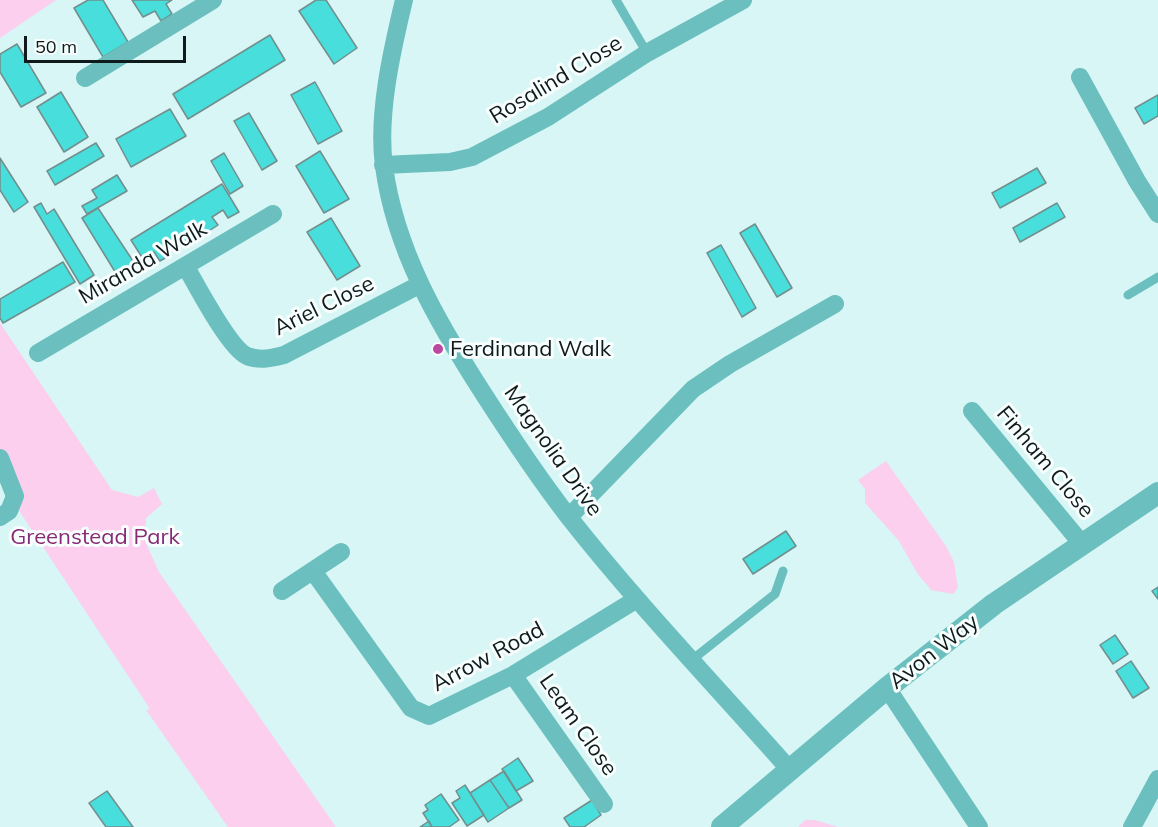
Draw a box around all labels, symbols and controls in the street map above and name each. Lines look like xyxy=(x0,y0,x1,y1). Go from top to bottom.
scale bar xyxy=(27,24,189,62)
street label: Rosalind Close xyxy=(485,30,627,130)
text: 50 m xyxy=(35,35,77,58)
street label: Miranda Walk xyxy=(74,216,212,310)
street label: Ariel Close xyxy=(270,270,378,342)
place label: Ferdinand Walk xyxy=(450,336,611,362)
marker: Ferdinand Walk xyxy=(431,342,445,356)
street label: Magnolia Drive xyxy=(498,381,608,521)
street label: Finham Close xyxy=(991,401,1099,523)
park label: Greenstead Park xyxy=(10,524,180,550)
street label: Avon Way xyxy=(884,609,984,695)
street label: Arrow Road xyxy=(427,616,549,698)
street label: Leam Close xyxy=(533,669,623,781)

